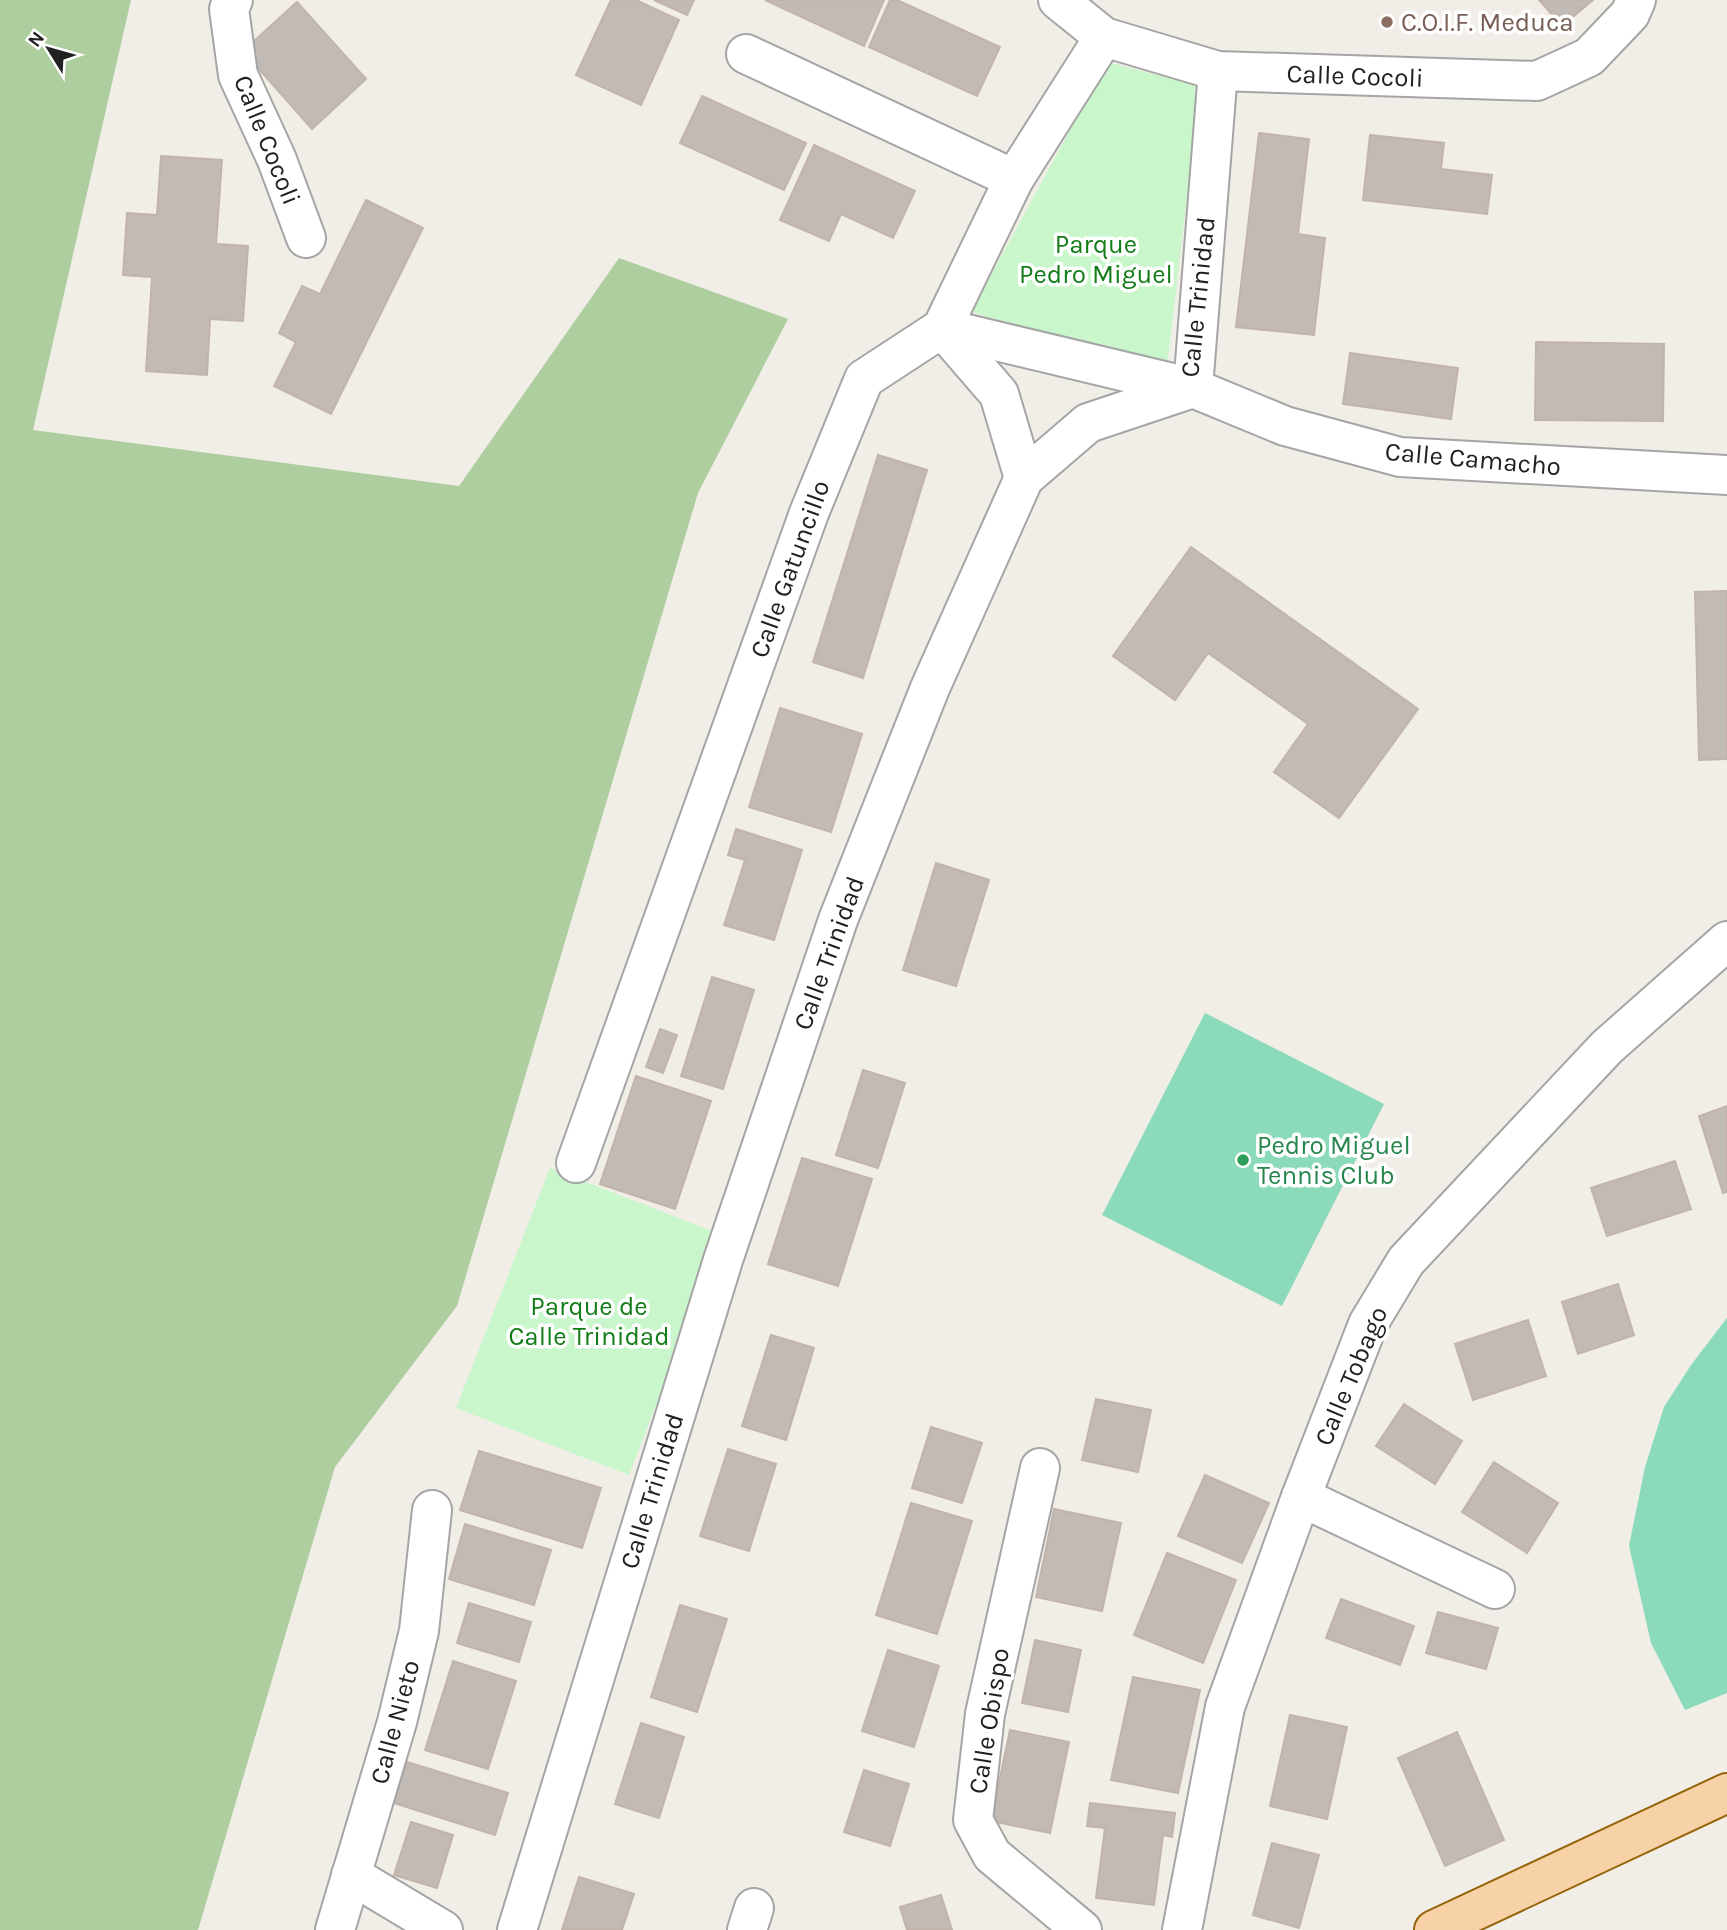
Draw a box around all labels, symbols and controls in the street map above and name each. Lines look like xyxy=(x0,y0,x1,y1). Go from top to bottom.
place label: C.O.I.F. Meduca xyxy=(1401,7,1574,38)
north arrow xyxy=(14,14,84,84)
marker: C.O.I.F. Meduca xyxy=(1379,14,1395,30)
text: N xyxy=(23,27,49,51)
street label: Calle Cocoli xyxy=(1286,58,1424,94)
street label: Calle Cocoli xyxy=(227,71,307,209)
street label: Calle Trinidad xyxy=(1174,215,1222,379)
park label: Parque Pedro Miguel xyxy=(1019,229,1173,290)
street label: Calle Camacho xyxy=(1384,436,1562,482)
street label: Calle Gatuncillo xyxy=(744,476,836,662)
street label: Calle Trinidad xyxy=(787,872,871,1034)
place label: Pedro Miguel Tennis Club xyxy=(1257,1130,1411,1191)
marker: Pedro Miguel Tennis Club xyxy=(1235,1152,1251,1168)
park label: Parque de Calle Trinidad xyxy=(508,1291,670,1352)
street label: Calle Tobago xyxy=(1308,1302,1394,1450)
street label: Calle Trinidad xyxy=(614,1409,690,1573)
street label: Calle Obispo xyxy=(962,1646,1016,1796)
street label: Calle Nieto xyxy=(364,1657,426,1787)

